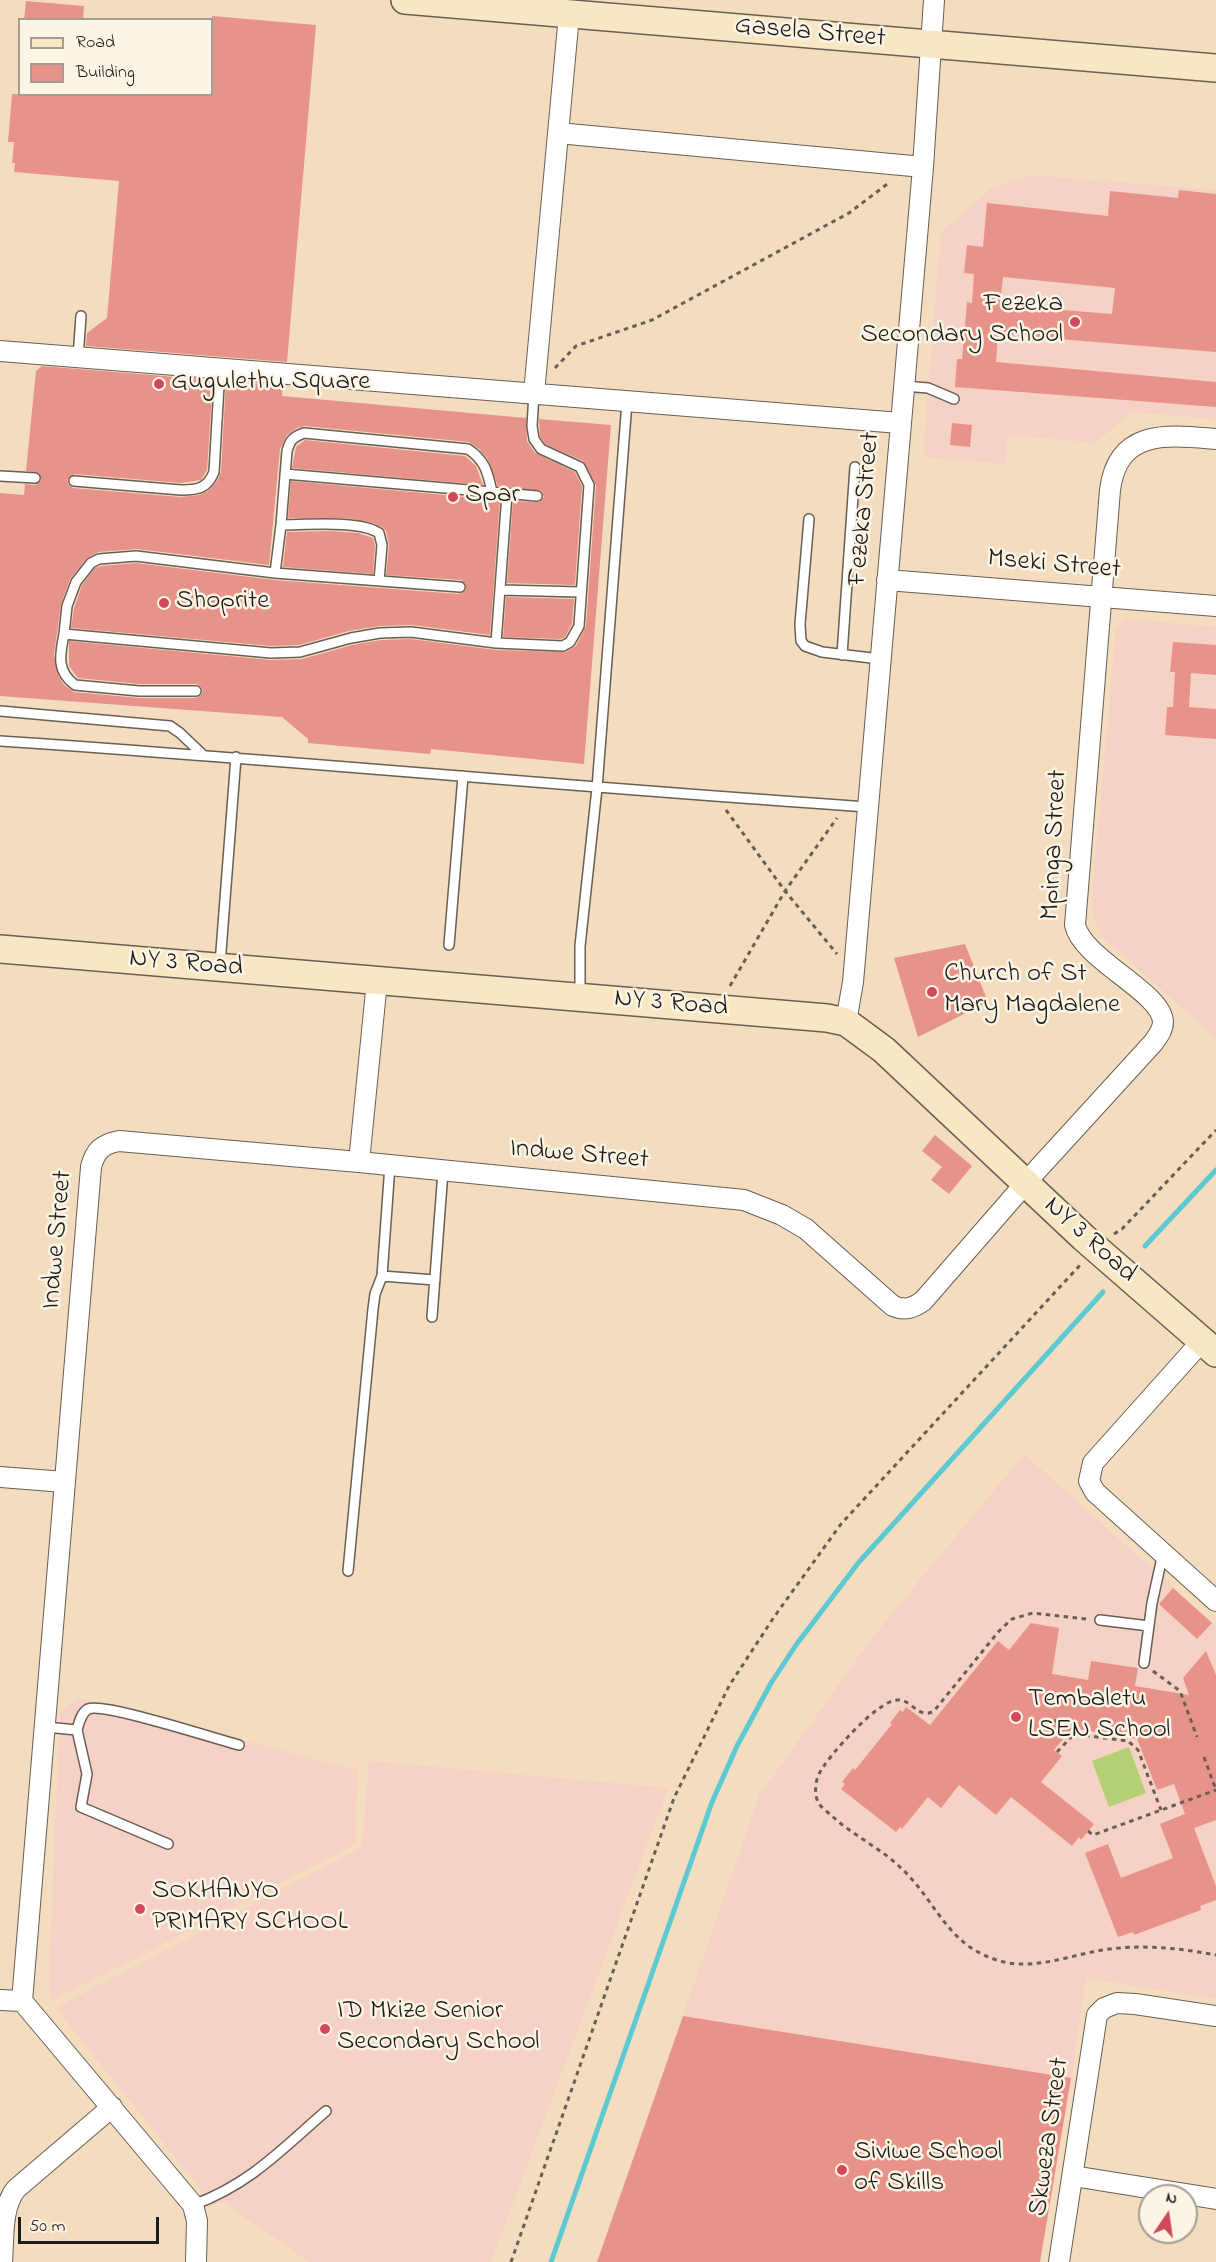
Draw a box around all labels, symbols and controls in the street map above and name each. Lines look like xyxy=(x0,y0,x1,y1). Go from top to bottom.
street label: Gasela Street xyxy=(733,11,887,57)
legend xyxy=(18,18,213,96)
text: Road xyxy=(76,30,115,56)
text: Building xyxy=(76,60,135,86)
place label: Fezeka Secondary School xyxy=(860,290,1063,353)
marker: Fezeka Secondary School xyxy=(1068,315,1082,329)
place label: Gugulethu Square xyxy=(171,368,370,400)
marker: Gugulethu Square xyxy=(152,377,166,391)
street label: Fezeka Street xyxy=(843,431,889,587)
place label: Spar xyxy=(465,481,520,513)
marker: Spar xyxy=(446,490,460,504)
street label: Mseki Street xyxy=(986,544,1122,588)
place label: Shoprite xyxy=(176,587,269,619)
marker: Shoprite xyxy=(157,596,171,610)
street label: Mpinga Street xyxy=(1036,769,1076,921)
street label: NY 3 Road xyxy=(128,944,244,986)
place label: Church of St Mary Magdalene xyxy=(944,960,1120,1023)
street label: NY 3 Road xyxy=(613,984,729,1026)
marker: Church of St Mary Magdalene xyxy=(925,985,939,999)
street label: Indwe Street xyxy=(508,1134,650,1178)
street label: Indwe Street xyxy=(37,1169,81,1311)
street label: NY 3 Road xyxy=(1036,1191,1142,1291)
place label: Tembaletu LSEN School xyxy=(1028,1685,1171,1748)
marker: Tembaletu LSEN School xyxy=(1009,1710,1023,1724)
place label: SOKHANYO PRIMARY SCHOOL xyxy=(152,1877,348,1940)
marker: SOKHANYO PRIMARY SCHOOL xyxy=(133,1902,147,1916)
place label: ID Mkize Senior Secondary School xyxy=(337,1997,540,2060)
marker: ID Mkize Senior Secondary School xyxy=(318,2022,332,2036)
street label: Skweza Street xyxy=(1024,2056,1078,2218)
place label: Siviwe School of Skills xyxy=(854,2138,1002,2201)
marker: Siviwe School of Skills xyxy=(835,2163,849,2177)
north arrow xyxy=(1138,2184,1198,2244)
text: N xyxy=(1164,2186,1180,2211)
scale bar xyxy=(21,2205,162,2243)
text: 50 m xyxy=(29,2214,66,2240)

